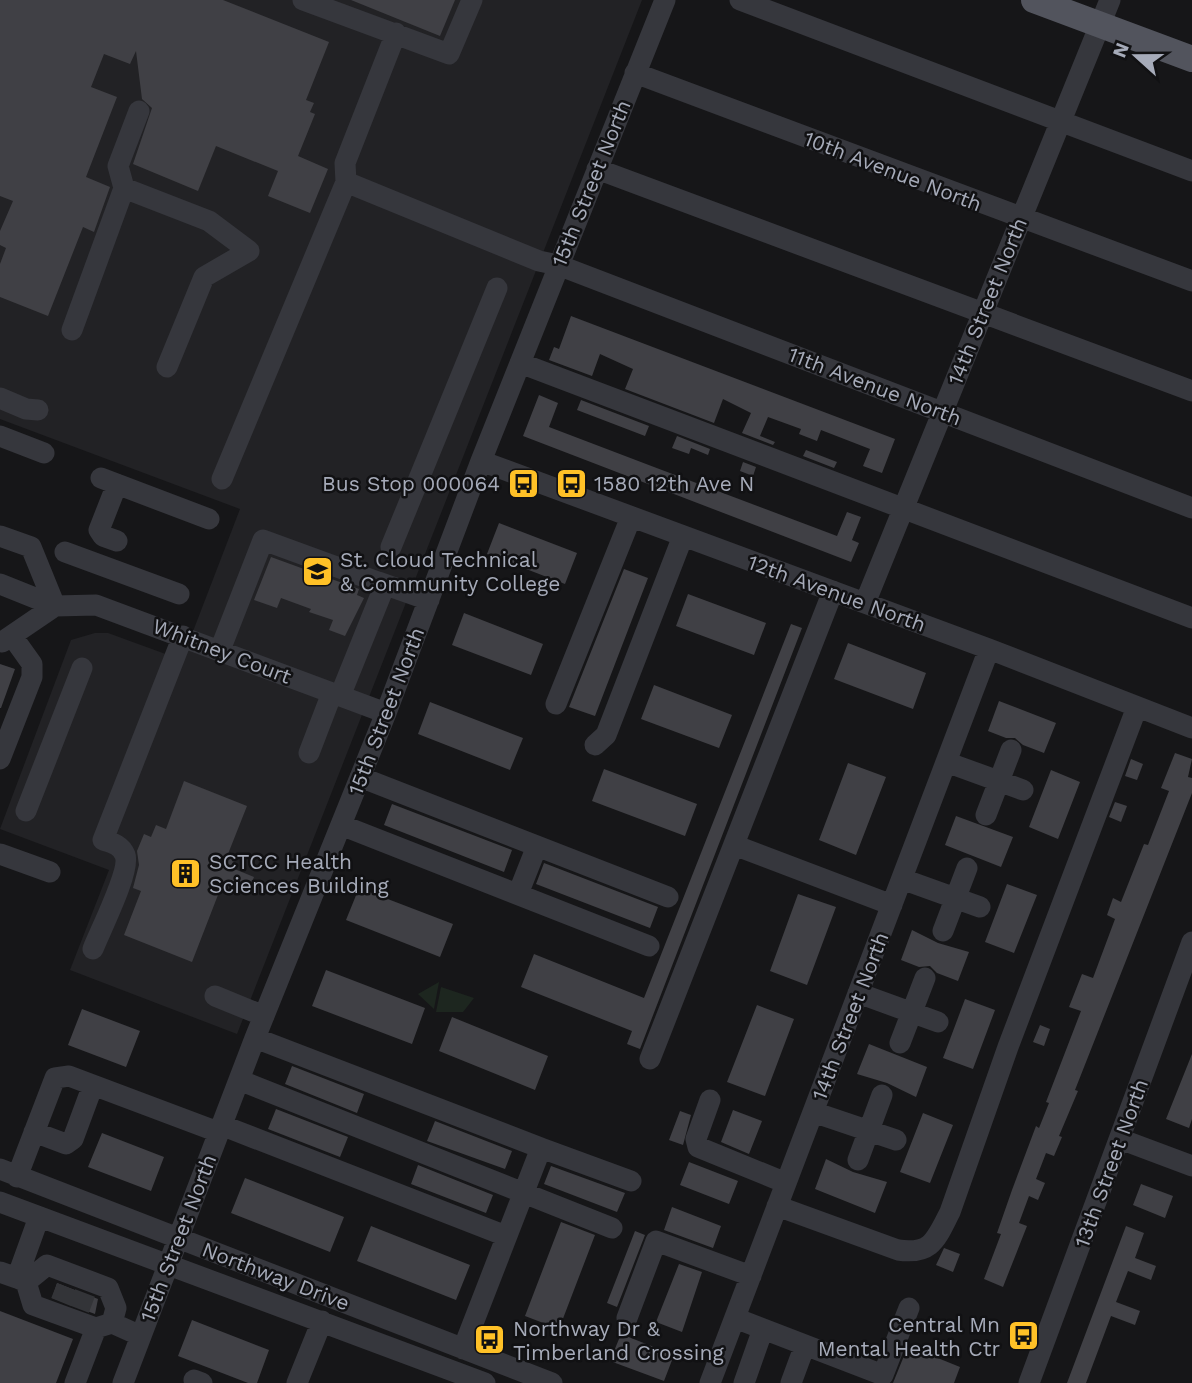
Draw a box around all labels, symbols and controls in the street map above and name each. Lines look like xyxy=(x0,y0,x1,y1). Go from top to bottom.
north arrow xyxy=(1101,21,1171,91)
text: N xyxy=(1107,39,1134,61)
street label: 15th Street North xyxy=(546,96,636,270)
street label: 10th Avenue North xyxy=(801,126,985,216)
street label: 14th Street North xyxy=(942,214,1032,388)
street label: 11th Avenue North xyxy=(785,341,965,431)
bus stop icon: Bus Stop 000064 xyxy=(506,466,540,500)
bus stop icon: 1580 12th Ave N xyxy=(554,466,588,500)
place label: Bus Stop 000064 xyxy=(322,471,500,496)
place label: 1580 12th Ave N xyxy=(594,471,754,496)
place label: St. Cloud Technical & Community College xyxy=(340,547,560,596)
street label: 12th Avenue North xyxy=(745,549,929,637)
school or university icon: St. Cloud Technical & Community College xyxy=(300,554,334,588)
street label: Whitney Court xyxy=(149,613,295,689)
street label: 15th Street North xyxy=(343,624,429,798)
place label: SCTCC Health Sciences Building xyxy=(209,849,389,898)
building icon: SCTCC Health Sciences Building xyxy=(169,856,203,890)
street label: 14th Street North xyxy=(806,928,894,1104)
street label: 13th Street North xyxy=(1069,1075,1153,1251)
street label: 15th Street North xyxy=(135,1151,221,1325)
street label: Northway Drive xyxy=(199,1236,353,1316)
place label: Central Mn Mental Health Ctr xyxy=(818,1312,1000,1361)
place label: Northway Dr & Timberland Crossing xyxy=(513,1316,724,1365)
bus stop icon: Central Mn Mental Health Ctr xyxy=(1006,1319,1040,1353)
bus stop icon: Northway Dr & Timberland Crossing xyxy=(473,1323,507,1357)

